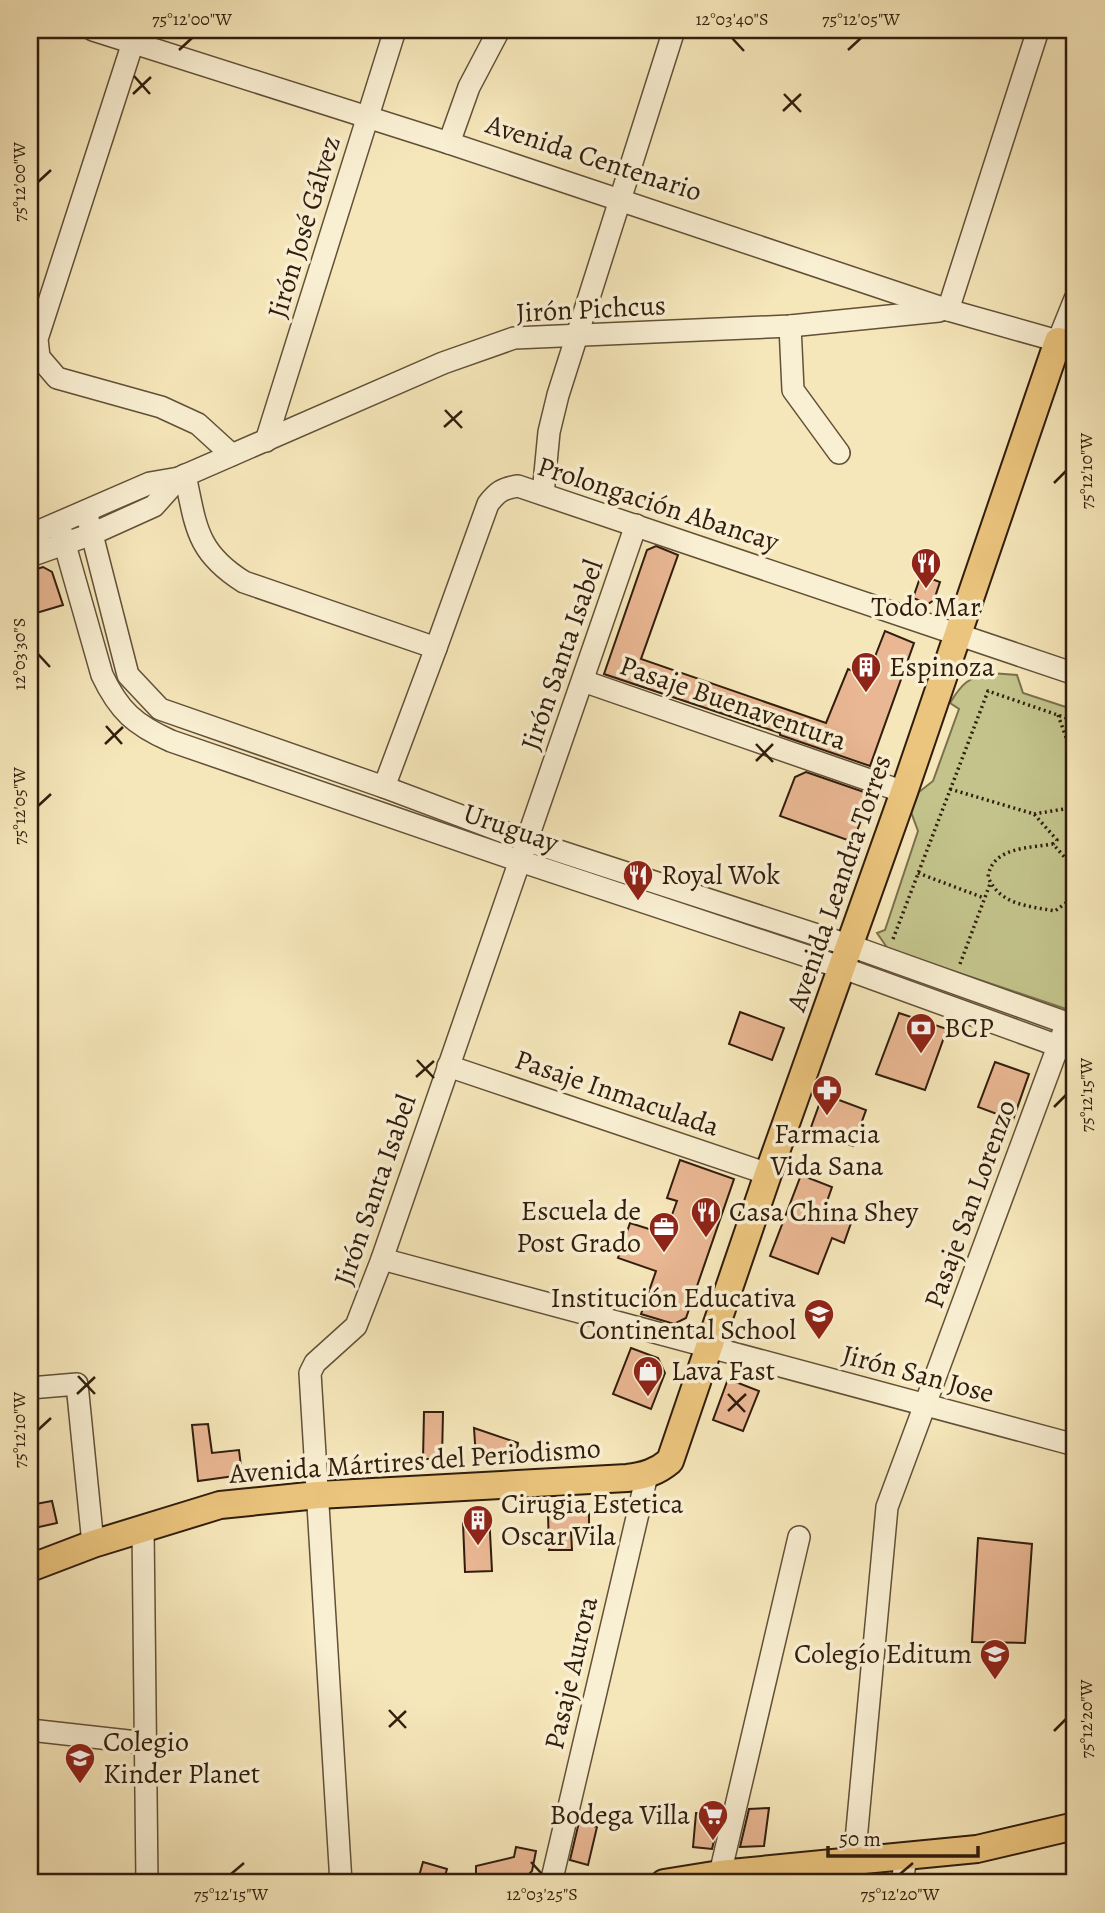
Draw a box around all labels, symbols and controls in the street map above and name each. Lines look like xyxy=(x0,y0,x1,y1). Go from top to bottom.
text: 75°12'00"W xyxy=(152,7,232,31)
text: 12°03'40"S xyxy=(695,7,769,31)
text: 75°12'05"W xyxy=(822,7,900,31)
street label: Avenida Centenario xyxy=(480,105,707,211)
street label: Jirón José Gálvez xyxy=(258,131,350,323)
text: 75°12'00"W xyxy=(7,142,31,222)
street label: Jirón Pichcus xyxy=(515,286,667,332)
text: 75°12'10"W xyxy=(1074,433,1098,509)
street label: Prolongación Abancay xyxy=(532,447,784,561)
restaurant icon: Todo Mar xyxy=(909,546,943,590)
street label: Jirón Santa Isabel xyxy=(512,554,613,756)
place label: Todo Mar xyxy=(871,588,981,626)
text: 12°03'30"S xyxy=(7,618,31,690)
street label: Pasaje Buenaventura xyxy=(615,646,851,760)
place label: Espinoza xyxy=(889,648,995,686)
building icon: Espinoza xyxy=(849,650,883,694)
street label: Avenida Leandra Torres xyxy=(777,750,901,1017)
text: 75°12'05"W xyxy=(7,767,31,845)
street label: Uruguay xyxy=(458,794,564,862)
place label: Royal Wok xyxy=(661,856,780,894)
restaurant icon: Royal Wok xyxy=(621,858,655,902)
place label: BCP xyxy=(944,1009,994,1047)
bank icon: BCP xyxy=(904,1011,938,1055)
street label: Pasaje Inmaculada xyxy=(510,1040,724,1146)
text: 75°12'15"W xyxy=(1074,1057,1098,1132)
pharmacy icon: Farmacia Vida Sana xyxy=(810,1073,844,1117)
street label: Jirón Santa Isabel xyxy=(325,1089,426,1291)
street label: Pasaje San Lorenzo xyxy=(915,1095,1025,1313)
place label: Farmacia Vida Sana xyxy=(769,1115,884,1185)
place label: Escuela de Post Grado xyxy=(516,1192,641,1262)
place label: Casa China Shey xyxy=(729,1193,919,1231)
restaurant icon: Casa China Shey xyxy=(689,1195,723,1239)
office icon: Escuela de Post Grado xyxy=(647,1210,681,1254)
place label: Institución Educativa Continental School xyxy=(551,1279,796,1349)
school or university icon: Institución Educativa Continental School xyxy=(802,1297,836,1341)
street label: Jirón San Jose xyxy=(838,1335,998,1413)
place label: Lava Fast xyxy=(671,1352,775,1390)
shop icon: Lava Fast xyxy=(631,1354,665,1398)
text: 75°12'10"W xyxy=(7,1392,31,1468)
street label: Avenida Mártires del Periodismo xyxy=(227,1429,602,1493)
place label: Cirugia Estetica Oscar Vila xyxy=(501,1485,684,1555)
building icon: Cirugia Estetica Oscar Vila xyxy=(461,1503,495,1547)
street label: Pasaje Aurora xyxy=(535,1593,607,1753)
place label: Colegío Editum xyxy=(794,1635,972,1673)
school or university icon: Colegío Editum xyxy=(978,1637,1012,1681)
text: 75°12'20"W xyxy=(1074,1679,1098,1758)
place label: Colegio Kinder Planet xyxy=(103,1723,260,1793)
school or university icon: Colegio Kinder Planet xyxy=(63,1741,97,1785)
place label: Bodega Villa xyxy=(549,1796,690,1834)
supermarket icon: Bodega Villa xyxy=(696,1798,730,1842)
scale bar xyxy=(828,1815,979,1859)
text: 50 m xyxy=(839,1825,881,1853)
text: 75°12'15"W xyxy=(194,1882,269,1906)
text: 12°03'25"S xyxy=(506,1882,578,1906)
text: 75°12'20"W xyxy=(861,1882,940,1906)

